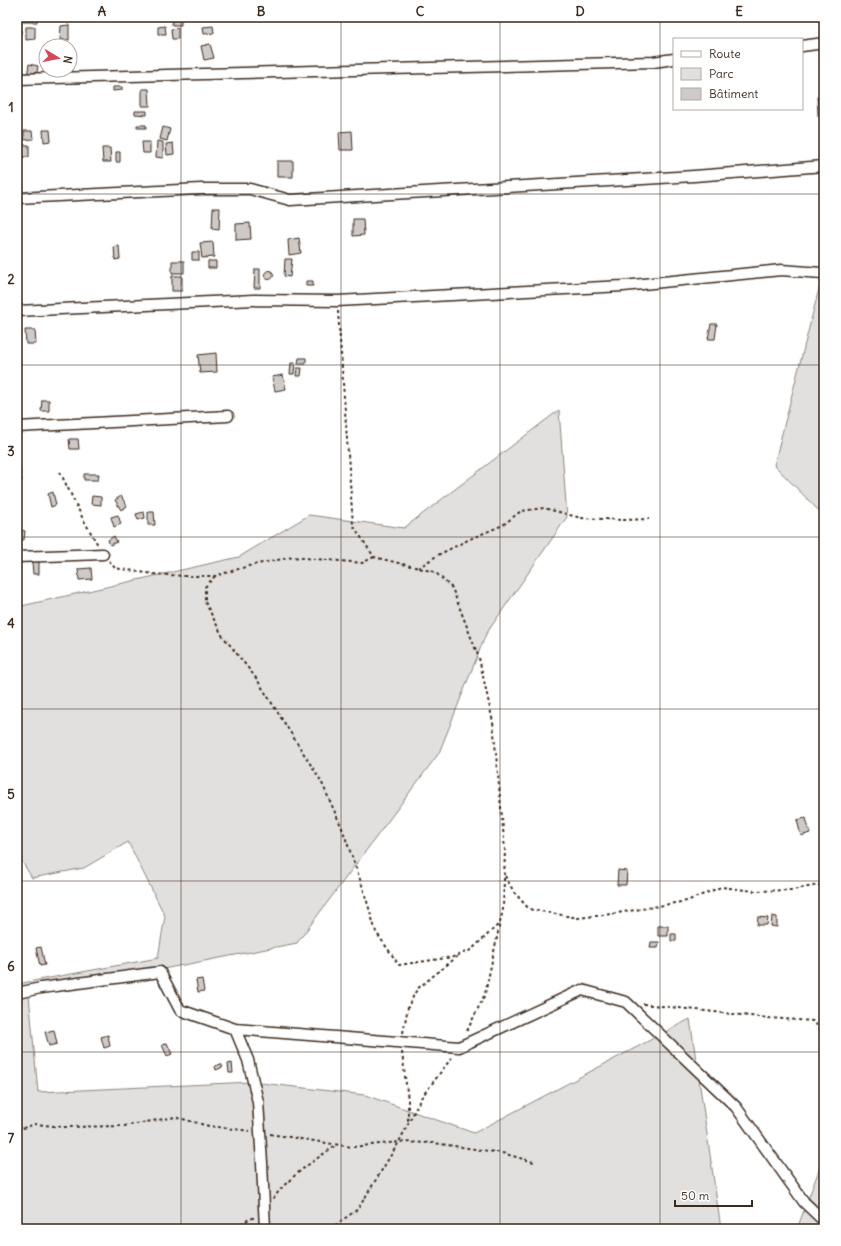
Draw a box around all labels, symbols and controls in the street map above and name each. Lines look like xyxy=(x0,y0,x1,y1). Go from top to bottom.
text: A xyxy=(98,3,107,20)
text: B xyxy=(257,3,266,20)
text: C xyxy=(416,3,425,20)
text: D xyxy=(575,3,585,20)
text: E xyxy=(735,3,743,20)
north arrow xyxy=(38,38,78,78)
legend xyxy=(673,38,803,110)
text: Route xyxy=(709,46,741,61)
text: N xyxy=(60,55,75,65)
text: Parc xyxy=(709,66,734,81)
text: Bâtiment xyxy=(709,86,758,101)
text: 1 xyxy=(8,99,14,116)
text: 2 xyxy=(7,271,15,288)
text: 3 xyxy=(7,443,15,460)
text: 4 xyxy=(7,615,15,632)
text: 5 xyxy=(7,786,15,803)
text: 6 xyxy=(7,958,15,975)
text: 7 xyxy=(8,1130,15,1147)
scale bar xyxy=(675,1182,752,1208)
text: 50 m xyxy=(681,1188,710,1203)

